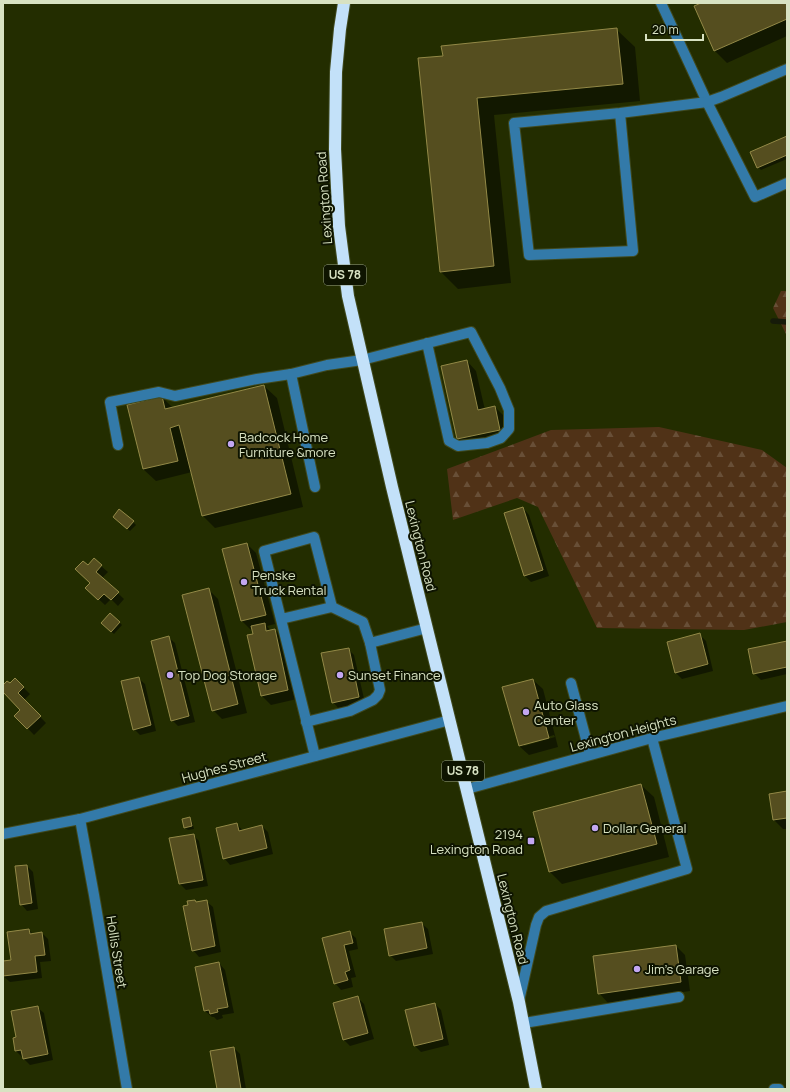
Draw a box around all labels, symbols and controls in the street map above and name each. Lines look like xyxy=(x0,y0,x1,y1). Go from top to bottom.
scale bar xyxy=(646,16,703,42)
text: 20 m xyxy=(652,21,679,38)
street label: Lexington Road xyxy=(312,151,336,245)
road number: US 78 xyxy=(324,265,366,285)
place label: Badcock Home Furniture &more xyxy=(239,428,336,461)
marker: Badcock Home Furniture &more xyxy=(226,439,236,449)
street label: Lexington Road xyxy=(401,499,441,593)
place label: Penske Truck Rental xyxy=(252,566,327,599)
marker: Penske Truck Rental xyxy=(239,577,249,587)
place label: Top Dog Storage xyxy=(178,666,277,684)
place label: Sunset Finance xyxy=(348,666,441,684)
marker: Top Dog Storage xyxy=(165,670,175,680)
marker: Sunset Finance xyxy=(335,670,345,680)
place label: Auto Glass Center xyxy=(534,696,598,729)
marker: Auto Glass Center xyxy=(521,707,531,717)
street label: Lexington Heights xyxy=(568,710,678,756)
street label: Hughes Street xyxy=(180,747,268,787)
road number: US 78 xyxy=(442,761,484,781)
place label: Dollar General xyxy=(603,819,687,837)
marker: Dollar General xyxy=(590,823,600,833)
place label: 2194 Lexington Road xyxy=(430,825,523,858)
marker: 2194 Lexington Road xyxy=(526,836,536,846)
street label: Lexington Road xyxy=(493,872,533,966)
street label: Hollis Street xyxy=(102,914,132,990)
place label: Jim's Garage xyxy=(645,960,720,978)
marker: Jim's Garage xyxy=(632,964,642,974)

